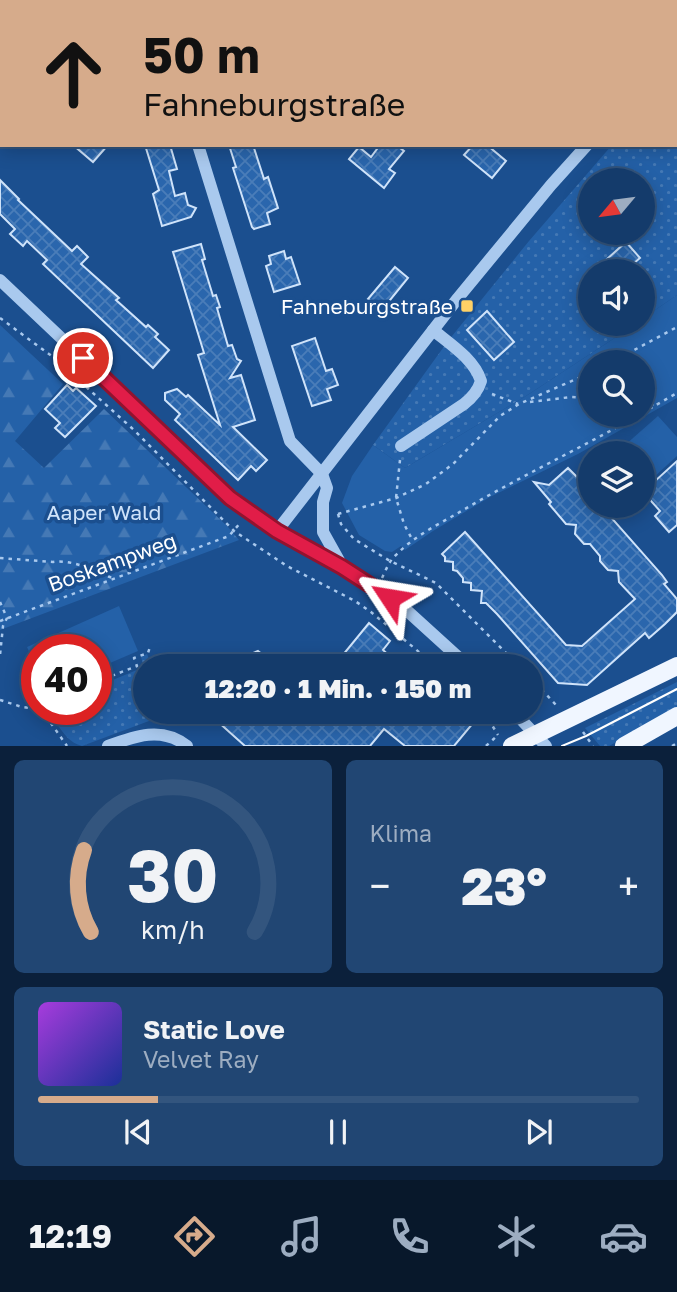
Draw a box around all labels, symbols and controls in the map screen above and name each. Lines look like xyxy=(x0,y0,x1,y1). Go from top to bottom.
text: 50 m xyxy=(143,25,260,84)
icon: ahead xyxy=(28,28,119,119)
text: Fahneburgstraße xyxy=(143,85,405,123)
north arrow xyxy=(578,168,654,245)
map controls xyxy=(578,168,655,518)
button: sound xyxy=(578,259,655,336)
place label: Fahneburgstraße xyxy=(281,293,453,319)
marker: Fahneburgstraße xyxy=(459,298,475,314)
pin xyxy=(53,328,113,388)
icon: arrive xyxy=(64,339,102,377)
button: search xyxy=(578,350,655,427)
button: layers xyxy=(578,441,655,518)
park label: Aaper Wald xyxy=(46,499,162,525)
street label: Boskampweg xyxy=(44,527,180,597)
position arrow xyxy=(353,561,427,635)
speed limit sign: 40 xyxy=(21,634,112,725)
text: 12:20 · 1 Min. · 150 m xyxy=(205,673,471,704)
text: Klima xyxy=(370,819,432,847)
text: 30 xyxy=(127,832,219,919)
text: 23° xyxy=(462,854,547,916)
text: − xyxy=(370,863,390,908)
text: + xyxy=(618,863,639,908)
text: km/h xyxy=(141,914,205,945)
text: Static Love xyxy=(143,1014,285,1045)
text: Velvet Ray xyxy=(143,1045,259,1073)
icon: previous xyxy=(119,1113,157,1151)
icon: pause xyxy=(319,1113,357,1151)
icon: next xyxy=(520,1113,558,1151)
icon: directions xyxy=(170,1212,219,1261)
icon: music xyxy=(277,1212,326,1261)
icon: phone xyxy=(385,1212,434,1261)
icon: climate xyxy=(492,1212,541,1261)
icon: car xyxy=(599,1212,648,1261)
text: 12:19 xyxy=(29,1217,112,1255)

